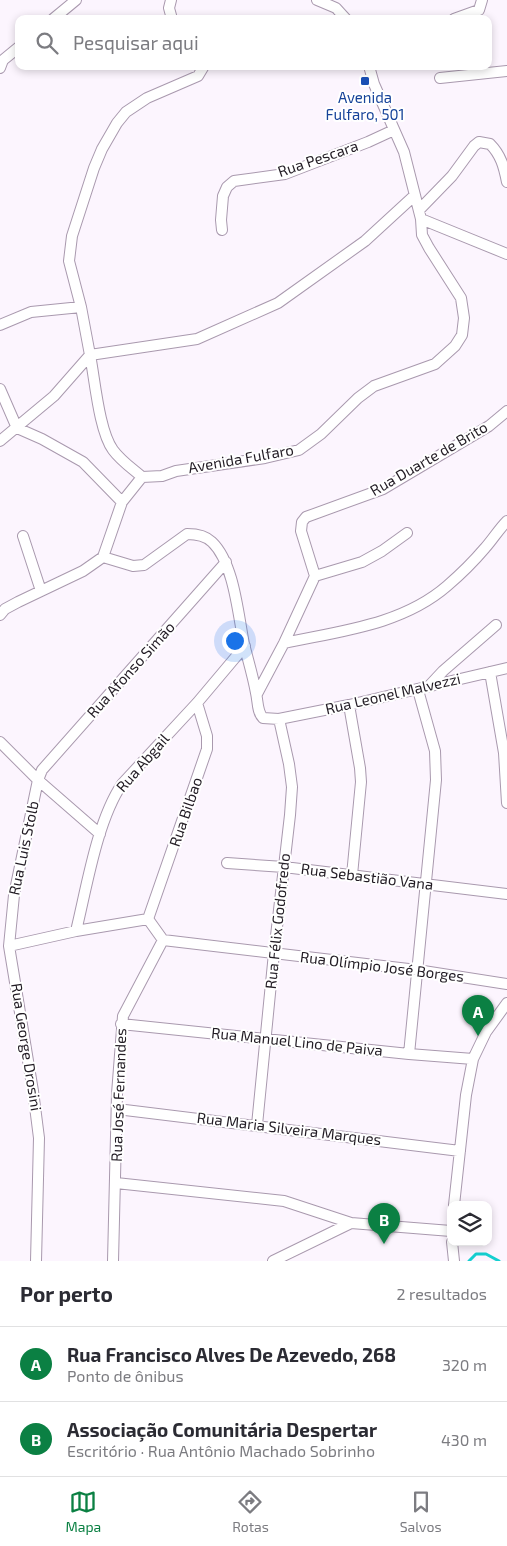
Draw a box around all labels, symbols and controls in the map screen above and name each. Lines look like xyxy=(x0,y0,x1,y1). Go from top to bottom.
search box xyxy=(15,15,492,70)
icon: search xyxy=(33,29,61,57)
text: Pesquisar aqui xyxy=(73,31,199,54)
marker: Avenida Fulfaro, 501 xyxy=(359,75,371,87)
place label: Avenida Fulfaro, 501 xyxy=(326,88,404,123)
street label: Rua Pescara xyxy=(275,136,360,180)
street label: Rua Duarte de Brito xyxy=(367,417,490,499)
street label: Avenida Fulfaro xyxy=(187,440,295,476)
street label: Rua Afonso Simão xyxy=(83,618,178,721)
your location xyxy=(222,628,248,654)
street label: Rua Leonel Malvezzi xyxy=(323,669,462,717)
street label: Rua Abgail xyxy=(112,729,173,795)
street label: Rua Bilbao xyxy=(165,775,205,849)
street label: Rua Luis Stolb xyxy=(4,799,42,897)
street label: Rua Félix Godofredo xyxy=(261,852,293,990)
street label: Rua Sebastião Vana xyxy=(300,859,434,893)
street label: Rua Olímpio José Borges xyxy=(299,947,465,985)
street label: Rua George Drosini xyxy=(8,982,46,1112)
pin: A xyxy=(462,995,494,1036)
street label: Rua Manuel Lino de Paiva xyxy=(210,1023,384,1059)
street label: Rua José Fernandes xyxy=(107,1028,129,1162)
street label: Rua Maria Silveira Marques xyxy=(196,1108,382,1148)
map controls xyxy=(447,1201,492,1246)
button: layers xyxy=(447,1201,492,1246)
pin: B xyxy=(368,1203,400,1244)
text: Por perto xyxy=(20,1281,113,1306)
text: 2 resultados xyxy=(396,1284,487,1303)
text: Rua Francisco Alves De Azevedo, 268 xyxy=(67,1343,396,1366)
text: A xyxy=(31,1355,41,1374)
text: 320 m xyxy=(442,1355,487,1374)
text: Ponto de ônibus xyxy=(67,1366,184,1385)
text: Associação Comunitária Despertar xyxy=(67,1418,377,1441)
text: B xyxy=(31,1430,41,1449)
text: 430 m xyxy=(441,1430,487,1449)
text: Escritório · Rua Antônio Machado Sobrinho xyxy=(67,1441,375,1460)
tab: Mapa xyxy=(65,1488,101,1535)
tab: Rotas xyxy=(232,1488,269,1535)
tab: Salvos xyxy=(400,1488,442,1535)

